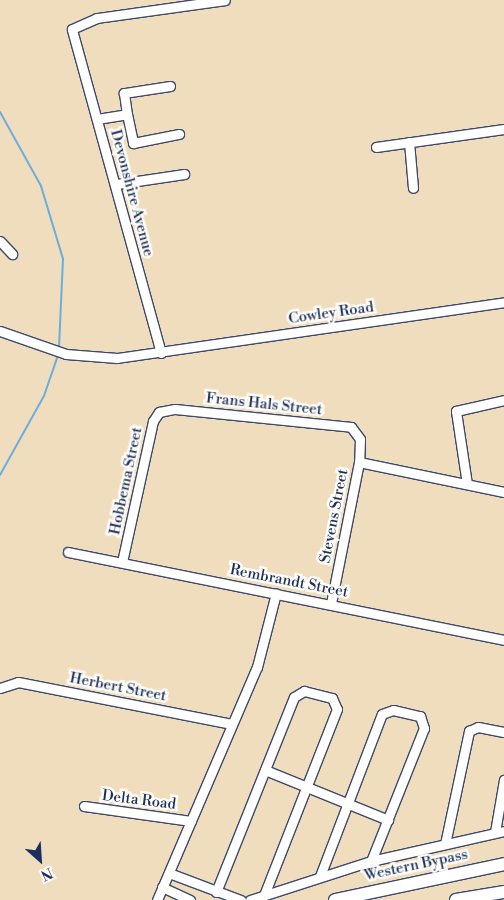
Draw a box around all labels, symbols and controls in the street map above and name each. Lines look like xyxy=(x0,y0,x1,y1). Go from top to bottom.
street label: Devonshire Avenue xyxy=(106,128,158,258)
street label: Cowley Road xyxy=(287,298,375,328)
street label: Frans Hals Street xyxy=(205,389,323,419)
street label: Hobbema Street xyxy=(106,425,146,537)
street label: Stevens Street xyxy=(316,467,352,565)
street label: Rembrandt Street xyxy=(228,561,350,601)
street label: Herbert Street xyxy=(68,669,168,705)
street label: Delta Road xyxy=(101,787,177,813)
north arrow xyxy=(15,835,65,885)
street label: Western Bypass xyxy=(363,845,469,885)
text: N xyxy=(38,863,56,884)

